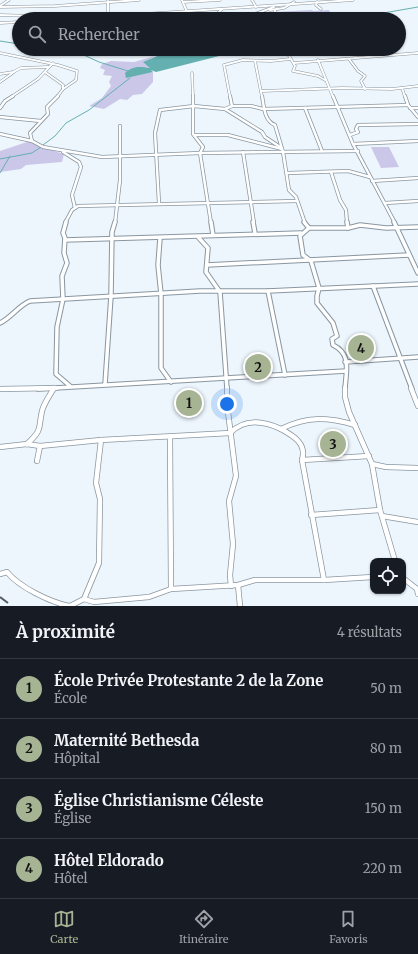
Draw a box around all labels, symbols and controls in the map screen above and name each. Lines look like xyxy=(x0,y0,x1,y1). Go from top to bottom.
search box xyxy=(12,12,406,56)
icon: search xyxy=(26,23,48,45)
text: Rechercher xyxy=(58,25,140,44)
pin: 4 xyxy=(348,333,374,363)
pin: 2 xyxy=(245,352,271,382)
pin: 1 xyxy=(176,388,202,418)
your location xyxy=(217,394,237,414)
pin: 3 xyxy=(320,429,346,459)
map controls xyxy=(370,558,406,594)
button: locate xyxy=(370,558,406,594)
text: À proximité xyxy=(16,621,115,643)
text: 4 résultats xyxy=(337,624,402,641)
text: École Privée Protestante 2 de la Zone xyxy=(54,671,323,690)
text: 1 xyxy=(26,680,32,697)
text: 50 m xyxy=(370,680,402,697)
text: École xyxy=(54,690,87,707)
text: Maternité Bethesda xyxy=(54,731,199,750)
text: 2 xyxy=(25,740,33,757)
text: 80 m xyxy=(370,740,402,757)
text: Hôpital xyxy=(54,750,100,767)
text: Église Christianisme Céleste xyxy=(54,791,263,810)
text: 3 xyxy=(25,800,33,817)
text: 150 m xyxy=(365,800,402,817)
text: Église xyxy=(54,810,91,827)
text: Hôtel Eldorado xyxy=(54,851,164,870)
text: 4 xyxy=(25,860,33,877)
text: 220 m xyxy=(363,860,402,877)
text: Hôtel xyxy=(54,870,87,887)
tab: Carte xyxy=(50,908,78,946)
tab: Itinéraire xyxy=(179,908,229,946)
tab: Favoris xyxy=(329,908,368,946)

